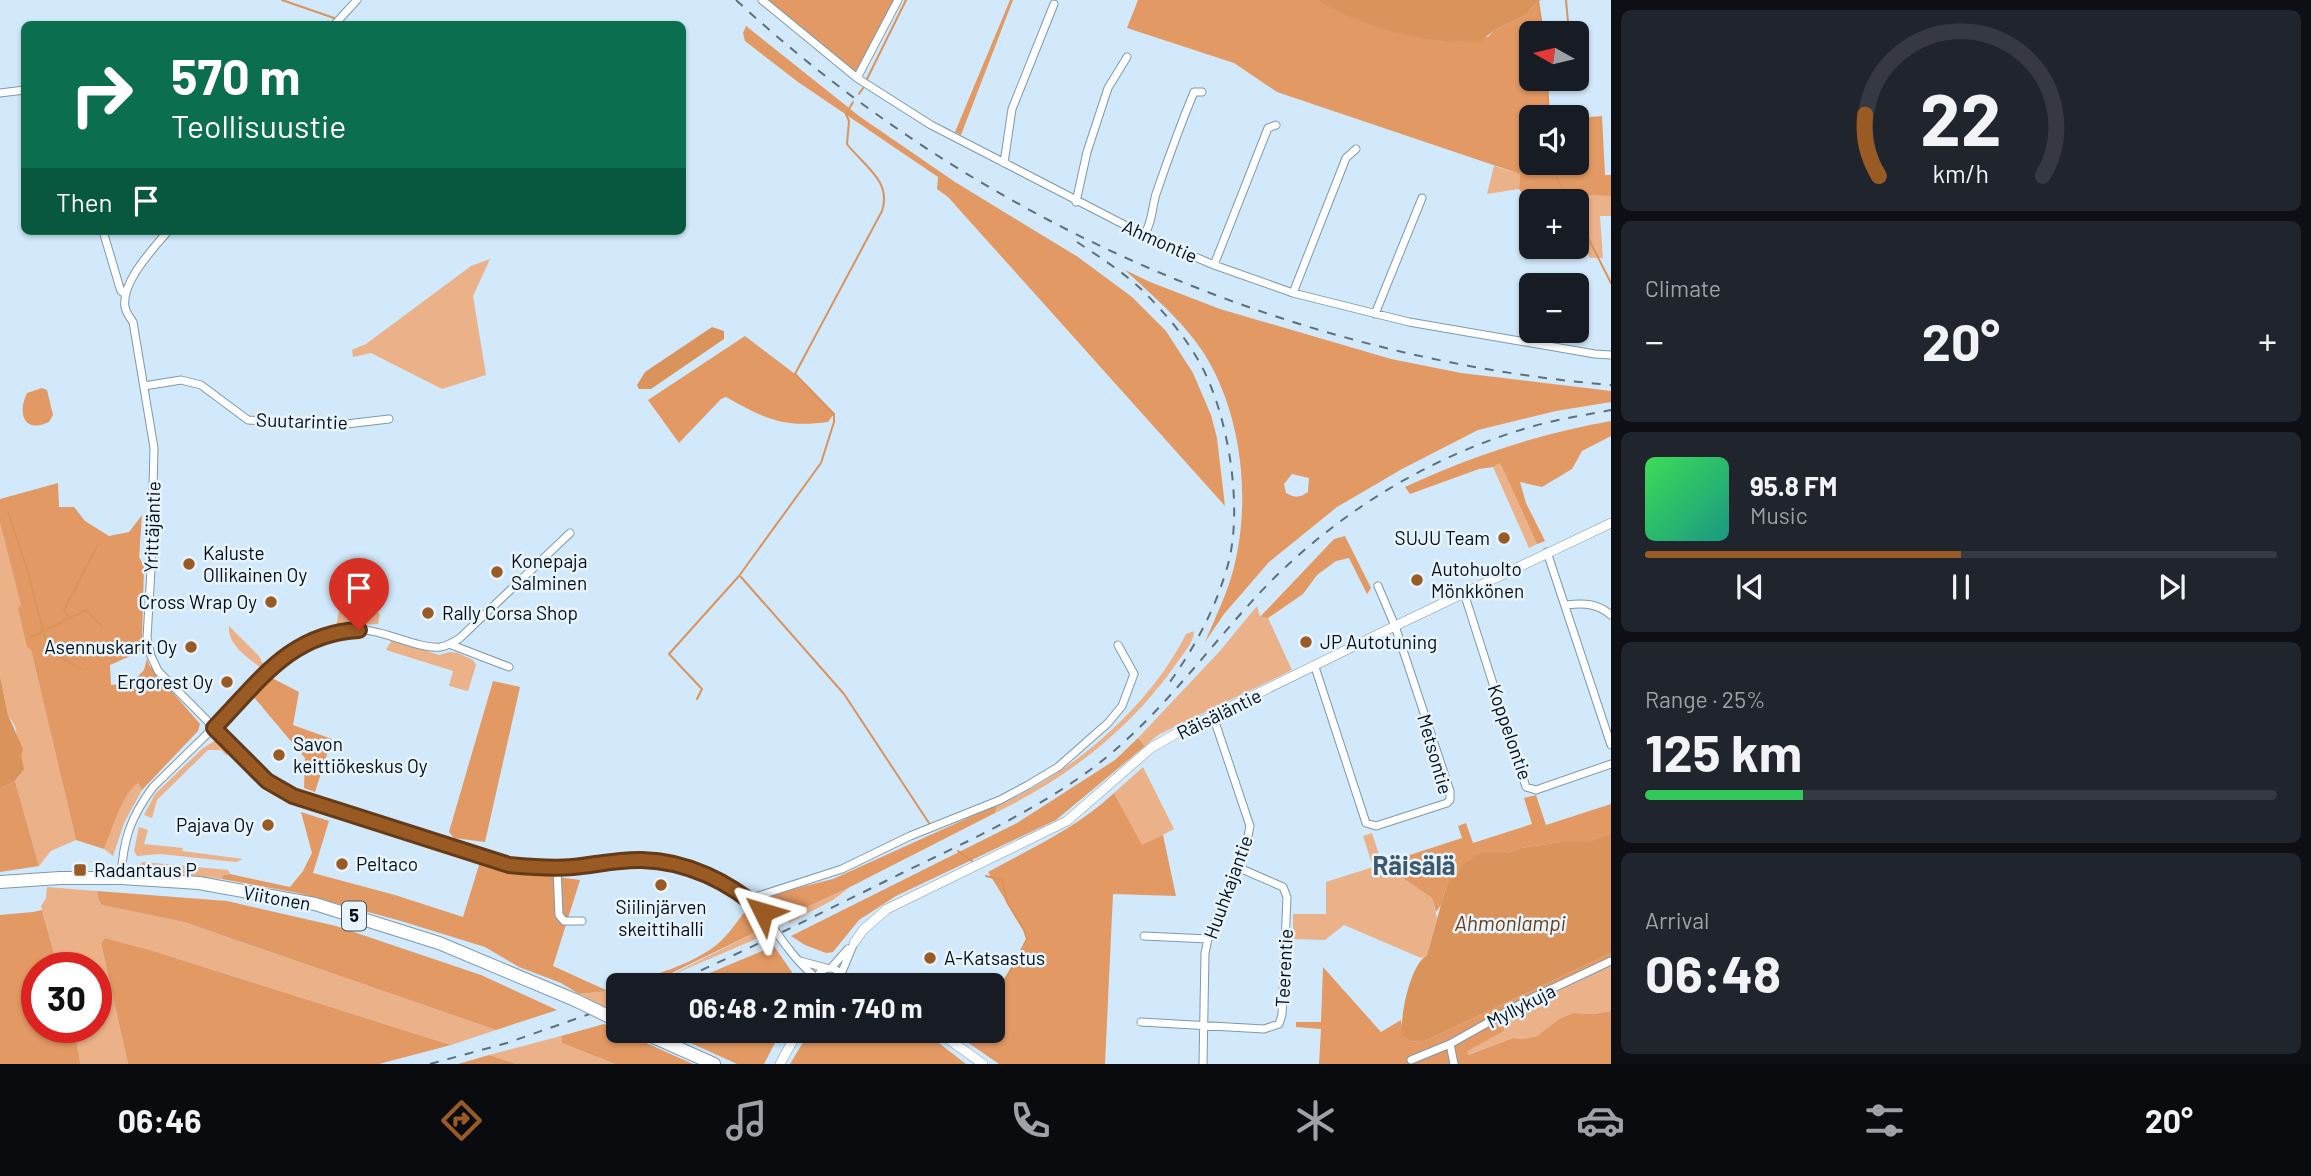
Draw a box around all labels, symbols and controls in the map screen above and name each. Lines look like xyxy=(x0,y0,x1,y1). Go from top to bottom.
north arrow xyxy=(1519,21,1589,91)
map controls xyxy=(1519,21,1589,343)
text: 570 m xyxy=(171,46,300,105)
icon: right xyxy=(56,49,147,140)
text: 22 xyxy=(1920,74,2002,162)
button: sound xyxy=(1519,105,1589,175)
text: Teollisuustie xyxy=(171,106,346,144)
text: km/h xyxy=(1933,158,1989,188)
icon: arrive xyxy=(127,182,165,220)
text: Then xyxy=(56,186,113,217)
button: + xyxy=(1519,189,1589,259)
street label: Ahmontie xyxy=(1119,214,1201,267)
button: − xyxy=(1519,273,1589,343)
text: Climate xyxy=(1645,274,1721,302)
text: 20° xyxy=(1922,309,2000,371)
text: − xyxy=(1645,317,1664,363)
text: + xyxy=(2258,317,2277,363)
street label: Suutarintie xyxy=(256,407,348,434)
text: 95.8 FM xyxy=(1750,470,1837,501)
street label: Yrittäjäntie xyxy=(138,481,165,573)
text: Music xyxy=(1750,501,1808,529)
place label: SUJU Team xyxy=(1395,526,1490,549)
marker: SUJU Team xyxy=(1496,530,1512,546)
place label: Kaluste Ollikainen Oy xyxy=(203,541,307,586)
place label: Konepaja Salminen xyxy=(511,549,587,594)
marker: Kaluste Ollikainen Oy xyxy=(181,556,197,572)
place label: Autohuolto Mönkkönen xyxy=(1431,557,1524,602)
pin xyxy=(329,558,389,630)
marker: Konepaja Salminen xyxy=(489,564,505,580)
icon: previous xyxy=(1731,568,1769,606)
icon: pause xyxy=(1942,568,1980,606)
icon: next xyxy=(2153,568,2191,606)
icon: arrive xyxy=(340,569,378,607)
marker: Autohuolto Mönkkönen xyxy=(1409,572,1425,588)
place label: Cross Wrap Oy xyxy=(139,590,257,613)
marker: Cross Wrap Oy xyxy=(263,594,279,610)
place label: Rally Corsa Shop xyxy=(442,601,578,624)
marker: Rally Corsa Shop xyxy=(420,605,436,621)
place label: JP Autotuning xyxy=(1320,630,1437,653)
marker: JP Autotuning xyxy=(1298,634,1314,650)
place label: Asennuskarit Oy xyxy=(44,635,177,658)
marker: Asennuskarit Oy xyxy=(183,639,199,655)
place label: Ergorest Oy xyxy=(117,670,213,693)
marker: Ergorest Oy xyxy=(219,674,235,690)
street label: Koppelontie xyxy=(1483,681,1538,783)
street label: Räisäläntie xyxy=(1173,683,1265,744)
text: Range · 25% xyxy=(1645,685,1765,713)
street label: Metsontie xyxy=(1413,711,1458,797)
text: 125 km xyxy=(1645,720,1802,782)
place label: Savon keittiökeskus Oy xyxy=(293,732,428,777)
marker: Savon keittiökeskus Oy xyxy=(271,747,287,763)
place label: Pajava Oy xyxy=(176,813,254,836)
marker: Pajava Oy xyxy=(260,817,276,833)
street label: Huuhkajantie xyxy=(1198,832,1257,942)
district label: Räisälä xyxy=(1372,849,1456,880)
place label: Peltaco xyxy=(356,852,418,875)
marker: Peltaco xyxy=(334,856,350,872)
place label: Radantaus P xyxy=(94,858,197,881)
marker: Radantaus P xyxy=(72,862,88,878)
position arrow xyxy=(726,875,800,949)
marker: Siilinjärven skeittihalli xyxy=(653,877,669,893)
street label: Viitonen xyxy=(241,880,313,915)
place label: Siilinjärven skeittihalli xyxy=(615,895,707,940)
road number: 5 xyxy=(342,902,366,931)
text: Arrival xyxy=(1645,906,1709,934)
water label: Ahmonlampi xyxy=(1454,910,1566,935)
street label: Teerentie xyxy=(1270,928,1297,1008)
text: 06:48 xyxy=(1645,941,1781,1003)
place label: A-Katsastus xyxy=(944,946,1045,969)
marker: A-Katsastus xyxy=(922,950,938,966)
speed limit sign: 30 xyxy=(21,952,112,1043)
street label: Myllykuja xyxy=(1483,979,1559,1033)
text: 06:48 · 2 min · 740 m xyxy=(689,992,922,1023)
icon: directions xyxy=(437,1096,486,1145)
icon: music xyxy=(722,1096,771,1145)
icon: phone xyxy=(1006,1096,1055,1145)
icon: climate xyxy=(1291,1096,1340,1145)
icon: car xyxy=(1576,1096,1625,1145)
icon: filters xyxy=(1860,1096,1909,1145)
text: 06:46 xyxy=(118,1101,201,1139)
text: 20° xyxy=(2145,1101,2193,1139)

